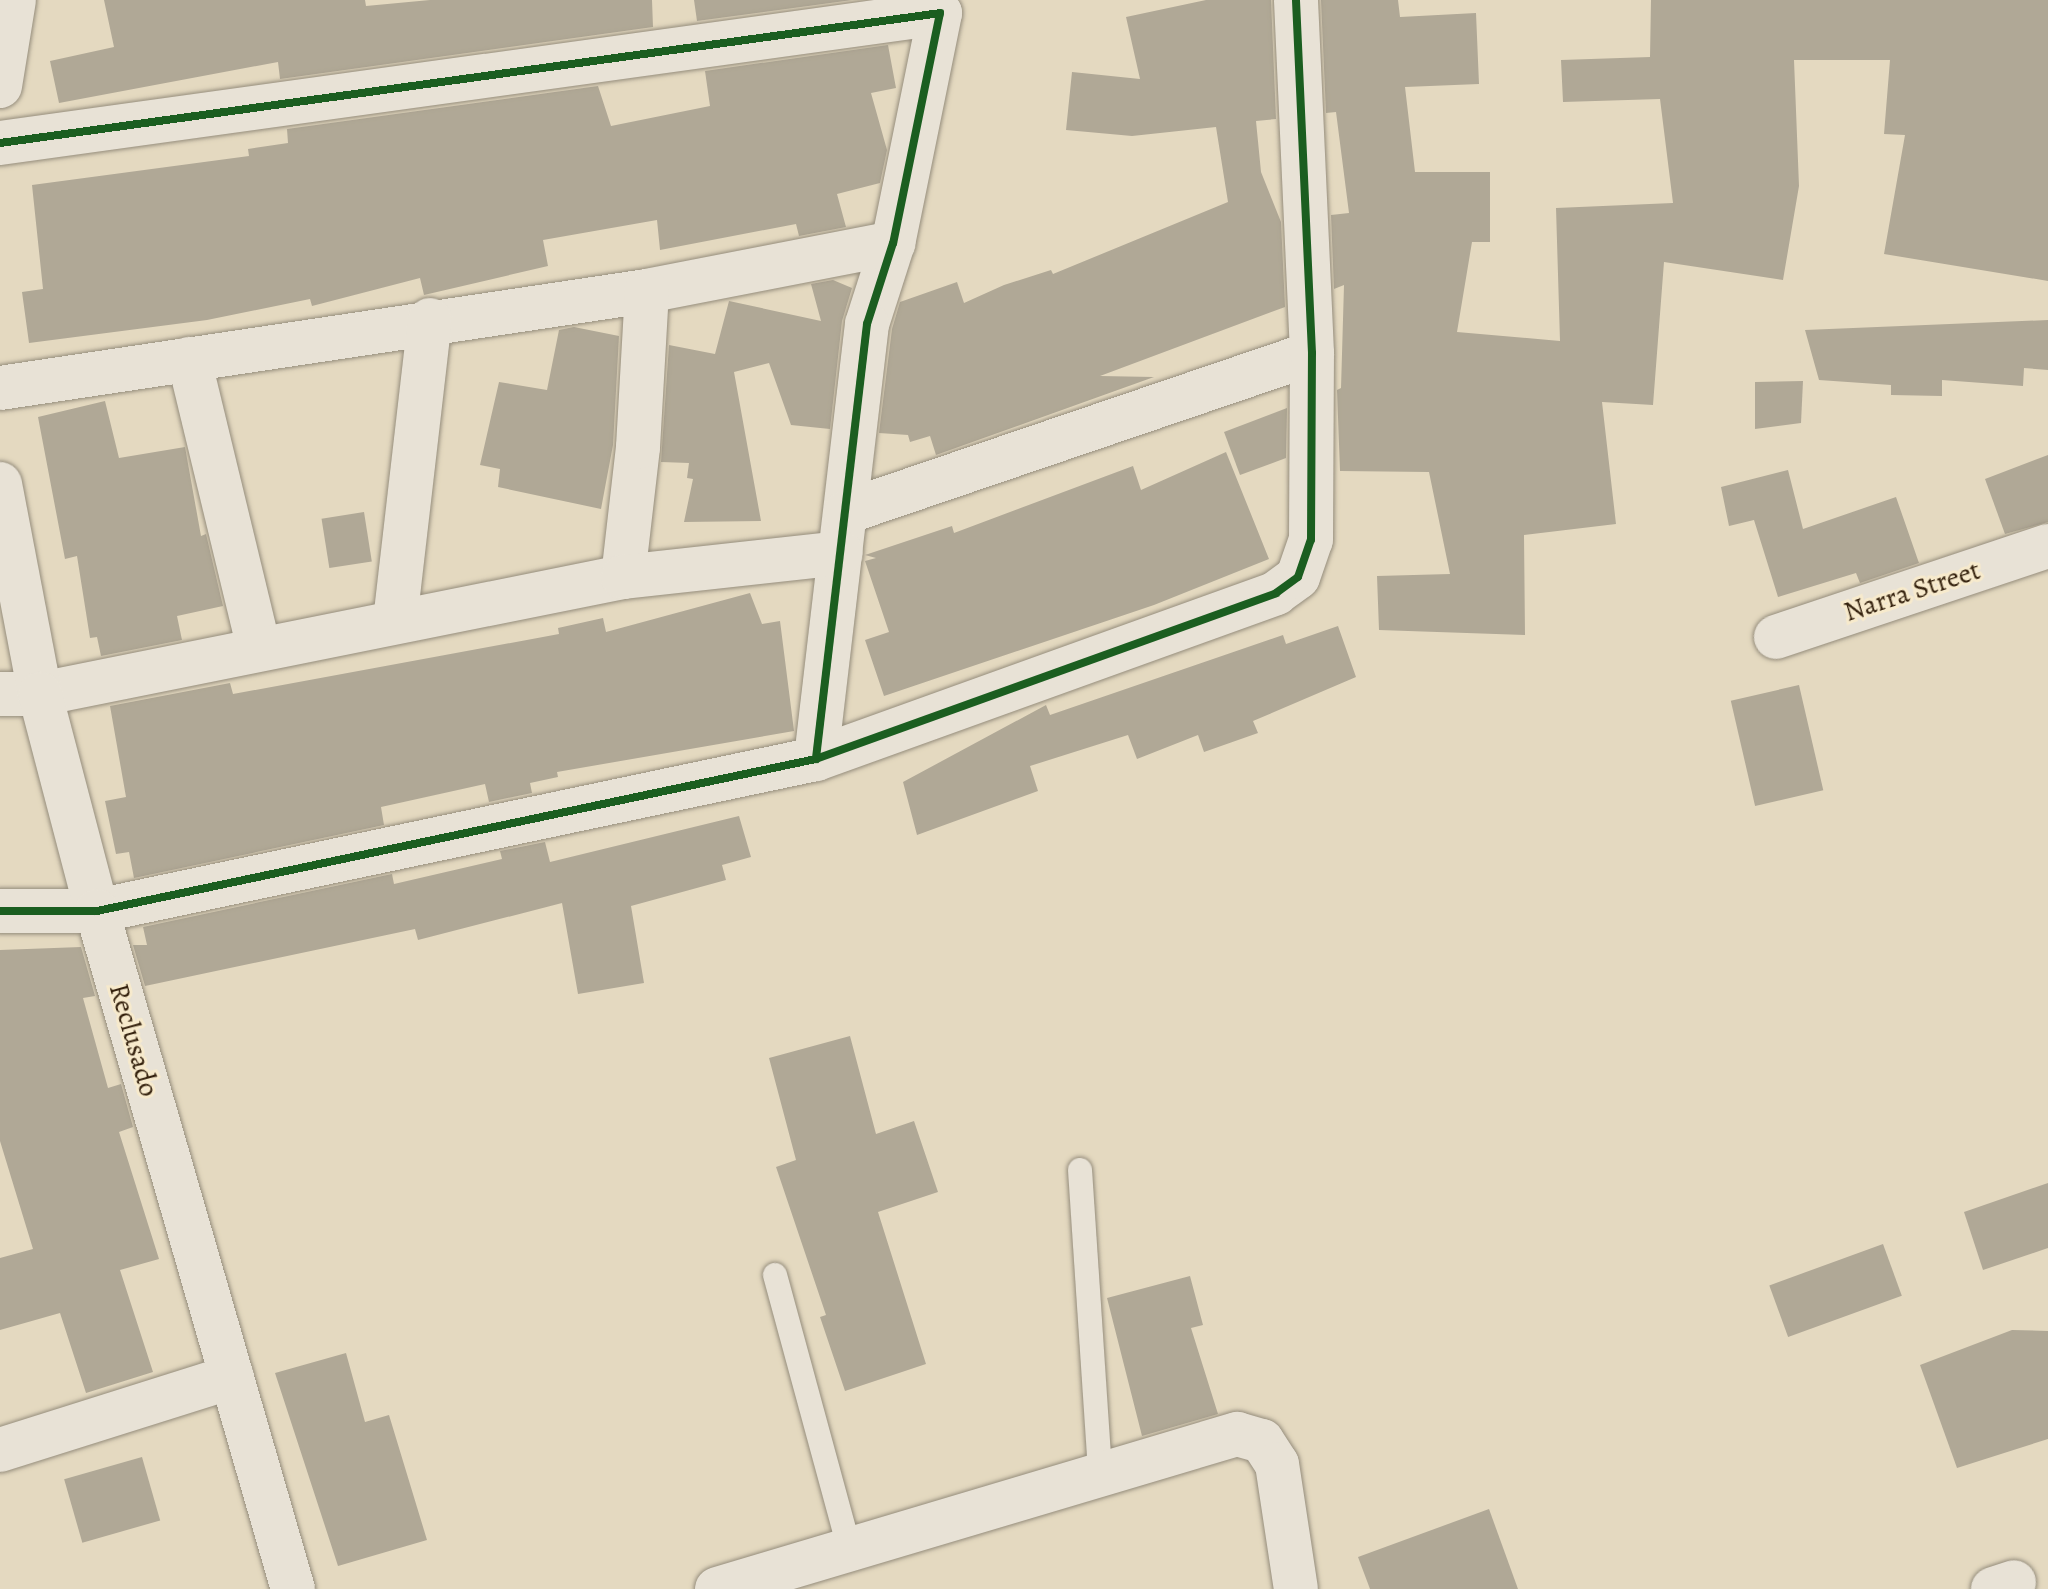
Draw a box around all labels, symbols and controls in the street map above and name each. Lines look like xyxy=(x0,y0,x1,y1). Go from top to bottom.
street label: Narra Street xyxy=(1840,553,1984,629)
street label: Reclusado xyxy=(102,980,166,1100)

